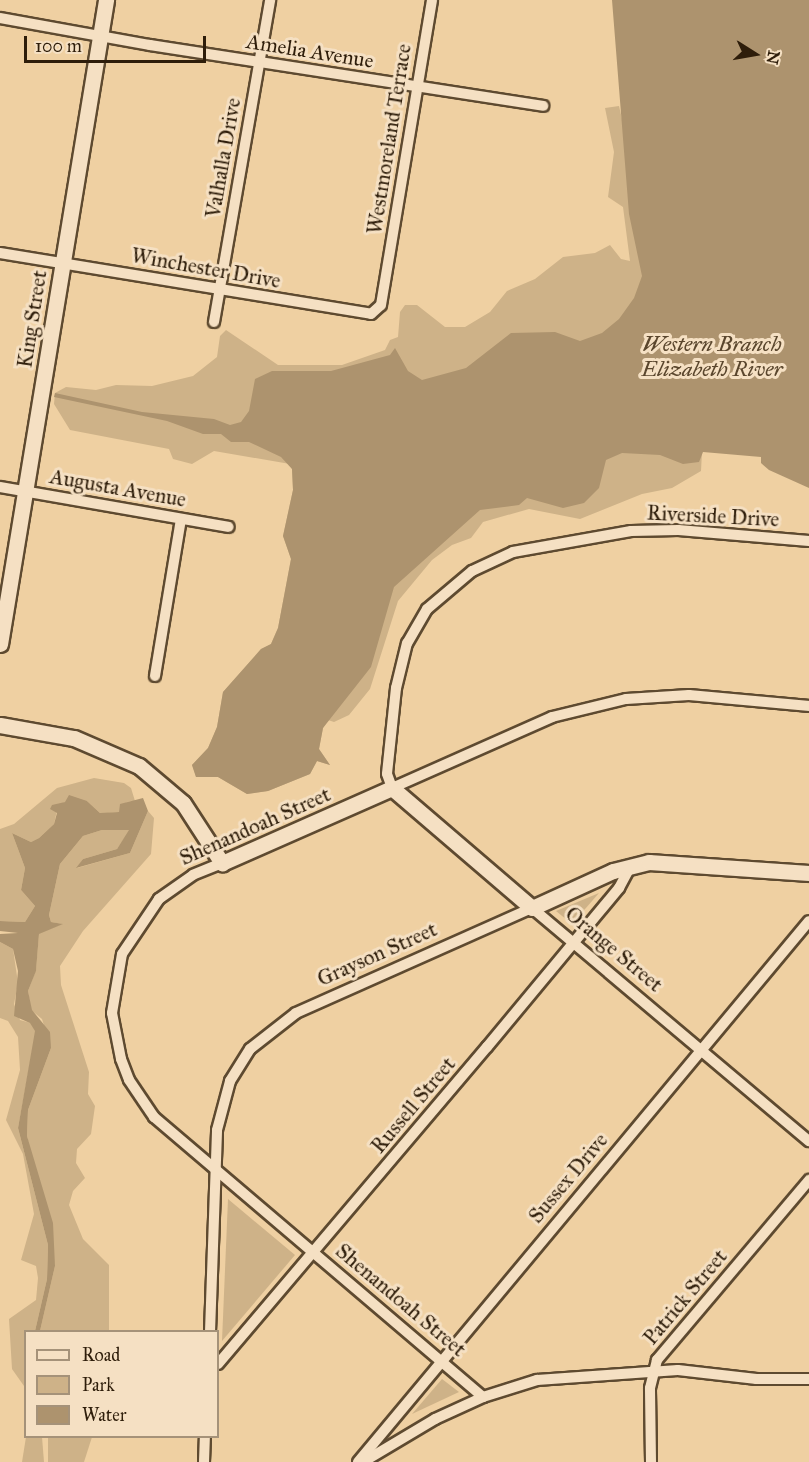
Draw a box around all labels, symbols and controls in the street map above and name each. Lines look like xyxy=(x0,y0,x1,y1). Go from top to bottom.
scale bar xyxy=(27,24,208,62)
north arrow xyxy=(725,24,785,84)
street label: Amelia Avenue xyxy=(245,29,375,73)
text: 100 m xyxy=(35,35,82,57)
street label: Westmoreland Terrace xyxy=(362,42,416,236)
text: N xyxy=(763,49,784,66)
street label: Valhalla Drive xyxy=(200,96,246,220)
street label: Winchester Drive xyxy=(129,242,283,294)
street label: King Street xyxy=(12,268,52,370)
water label: Western Branch Elizabeth River xyxy=(641,330,783,382)
street label: Augusta Avenue xyxy=(48,464,188,512)
street label: Riverside Drive xyxy=(646,500,780,532)
street label: Shenandoah Street xyxy=(176,781,334,871)
street label: Orange Street xyxy=(560,901,668,997)
street label: Grayson Street xyxy=(313,916,441,992)
street label: Russell Street xyxy=(365,1052,461,1158)
street label: Sussex Drive xyxy=(523,1128,613,1228)
street label: Shenandoah Street xyxy=(331,1238,471,1362)
street label: Patrick Street xyxy=(638,1244,732,1350)
legend xyxy=(24,1330,219,1438)
text: Road xyxy=(82,1344,120,1366)
text: Park xyxy=(82,1374,115,1396)
text: Water xyxy=(82,1404,126,1426)

